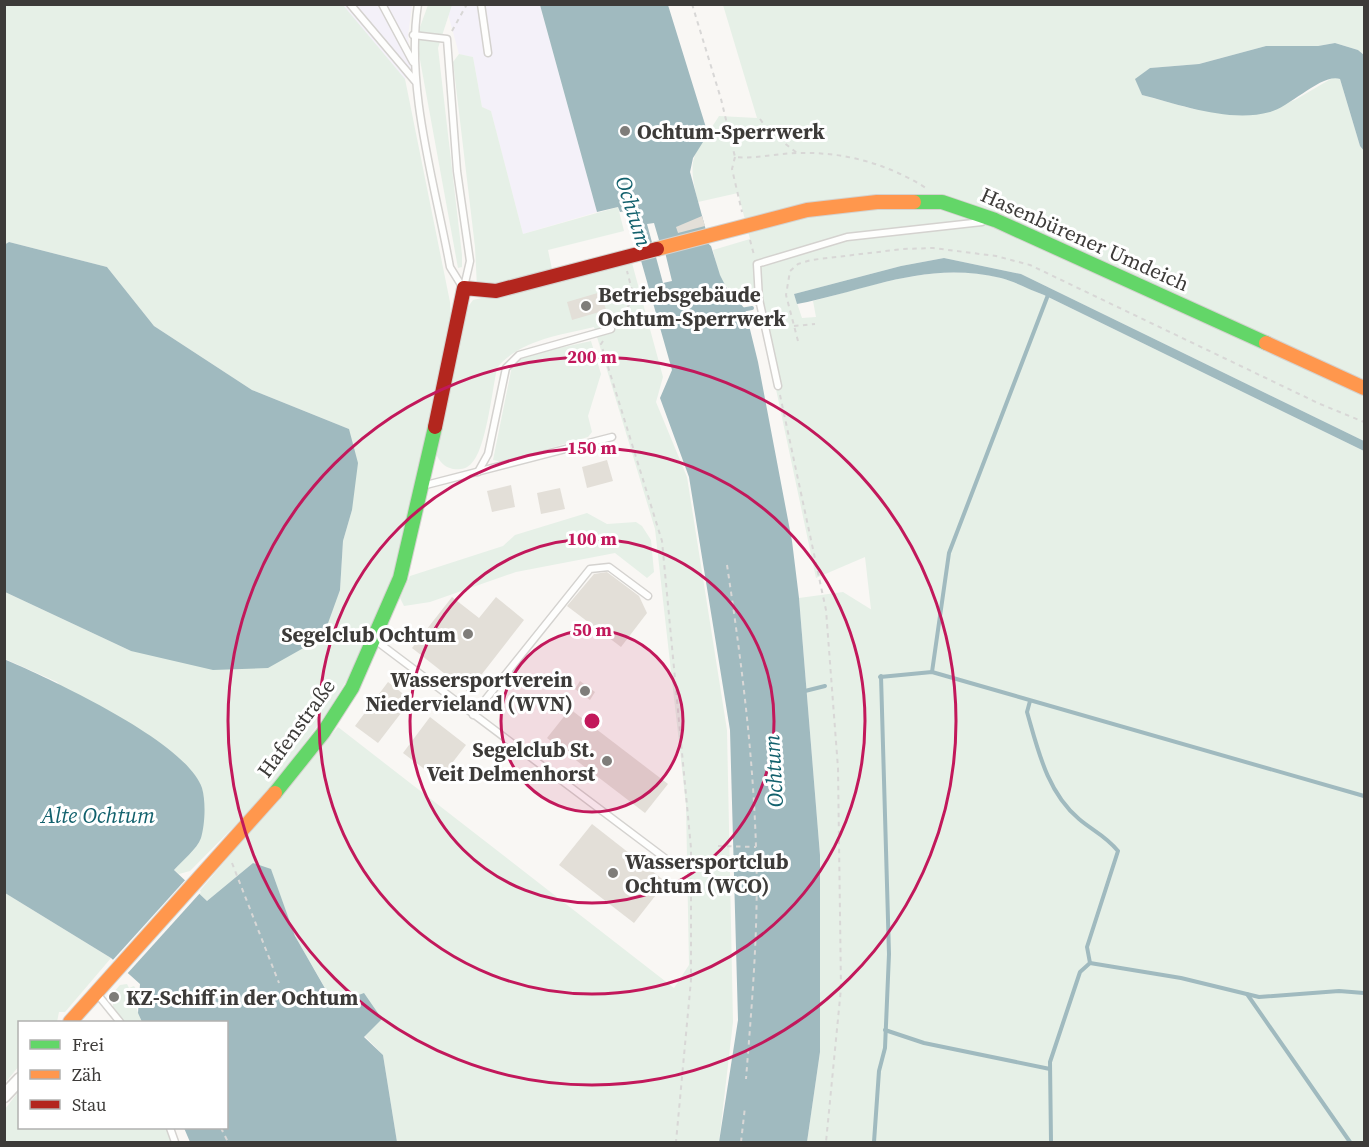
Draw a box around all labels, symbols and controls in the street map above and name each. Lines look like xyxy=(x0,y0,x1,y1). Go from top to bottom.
place label: Ochtum-Sperrwerk xyxy=(637,117,825,146)
marker: Ochtum-Sperrwerk xyxy=(618,124,632,138)
water label: Ochtum xyxy=(608,172,660,250)
street label: Hasenbürener Umdeich xyxy=(976,180,1194,298)
place label: Betriebsgebäude Ochtum-Sperrwerk xyxy=(598,280,786,333)
marker: Betriebsgebäude Ochtum-Sperrwerk xyxy=(579,299,593,313)
text: 200 m xyxy=(567,344,617,369)
text: 150 m xyxy=(567,435,617,460)
text: 100 m xyxy=(567,526,617,551)
text: 50 m xyxy=(572,617,612,642)
place label: Segelclub Ochtum xyxy=(281,620,456,649)
marker: Segelclub Ochtum xyxy=(461,627,475,641)
place label: Wassersportverein Niedervieland (WVN) xyxy=(366,665,573,718)
street label: Hafenstraße xyxy=(250,673,342,783)
marker: Wassersportverein Niedervieland (WVN) xyxy=(578,684,592,698)
centre of rings xyxy=(582,711,602,731)
water label: Ochtum xyxy=(756,734,790,808)
place label: Segelclub St. Veit Delmenhorst xyxy=(427,735,595,788)
marker: Segelclub St. Veit Delmenhorst xyxy=(600,754,614,768)
water label: Alte Ochtum xyxy=(39,800,155,830)
place label: Wassersportclub Ochtum (WCO) xyxy=(625,847,789,900)
marker: Wassersportclub Ochtum (WCO) xyxy=(606,866,620,880)
place label: KZ-Schiff in der Ochtum xyxy=(126,983,358,1012)
marker: KZ-Schiff in der Ochtum xyxy=(107,990,121,1004)
legend xyxy=(18,1021,228,1129)
text: Frei xyxy=(72,1032,104,1057)
text: Zäh xyxy=(72,1062,102,1087)
text: Stau xyxy=(72,1092,107,1117)

